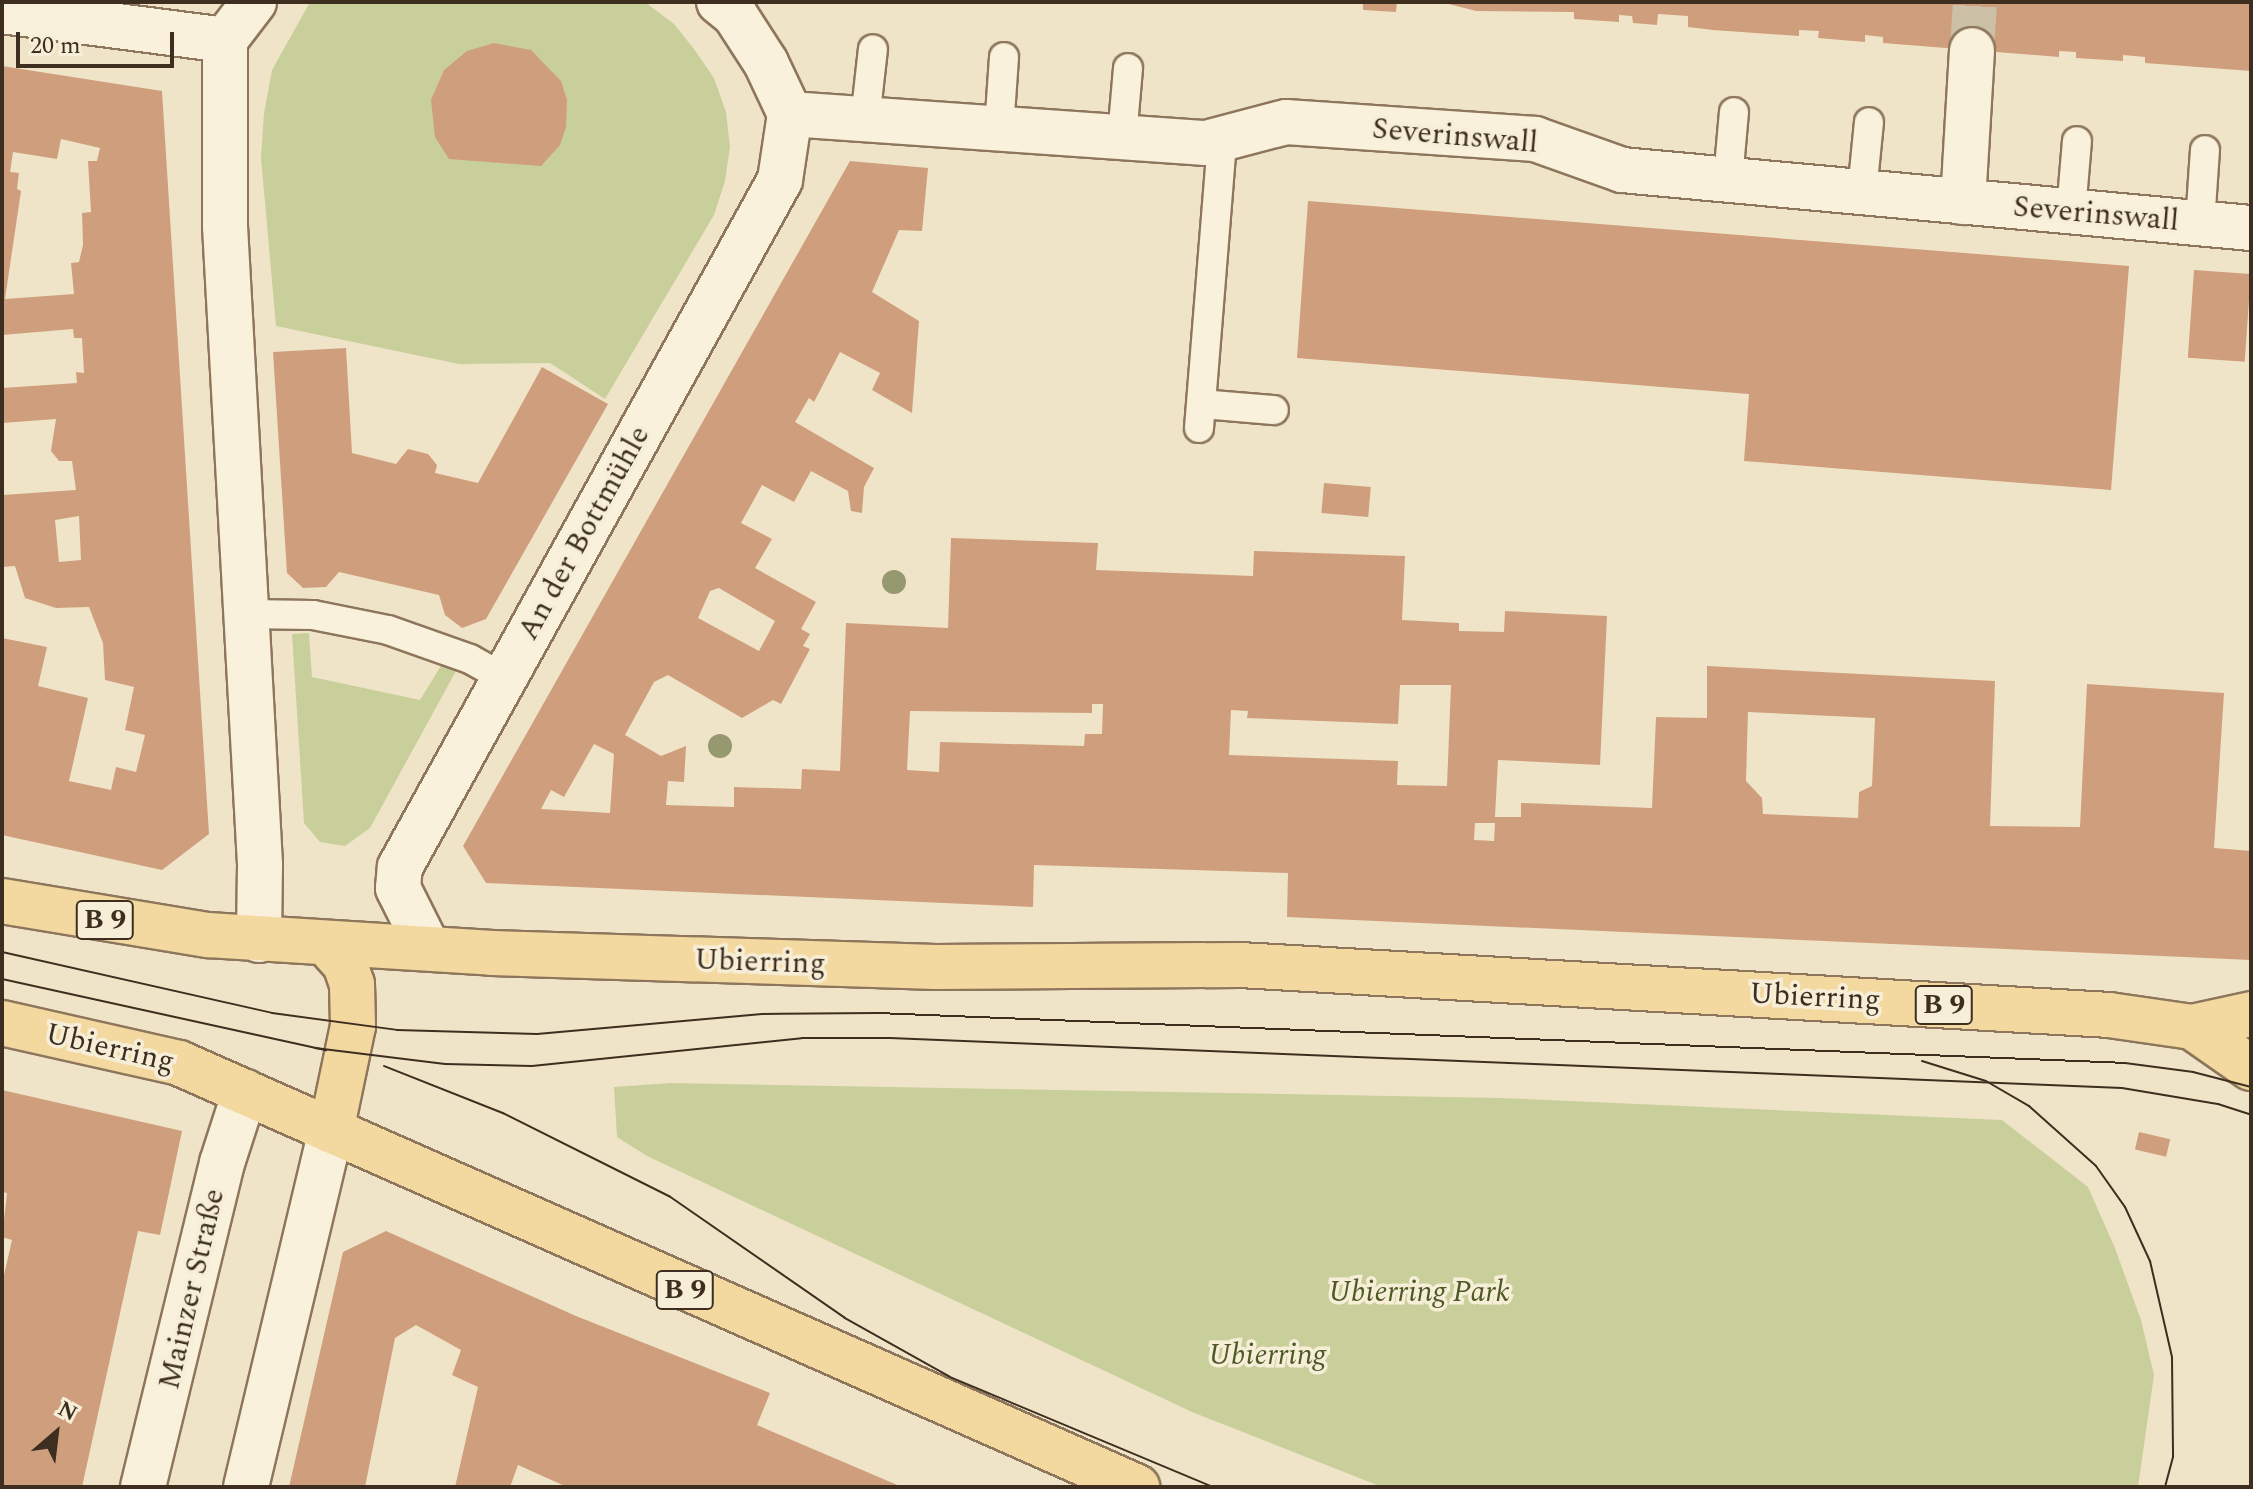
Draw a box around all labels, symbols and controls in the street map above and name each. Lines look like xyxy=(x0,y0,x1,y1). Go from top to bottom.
scale bar xyxy=(20,16,178,66)
text: 20 m xyxy=(30,28,81,64)
street label: Severinswall xyxy=(1371,111,1539,161)
street label: Severinswall xyxy=(2012,189,2180,239)
street label: An der Bottmühle xyxy=(510,420,658,646)
road number: B 9 xyxy=(75,896,135,944)
street label: Ubierring xyxy=(694,942,826,982)
street label: Ubierring xyxy=(1749,976,1881,1018)
road number: B 9 xyxy=(1914,981,1974,1029)
street label: Ubierring xyxy=(42,1016,178,1080)
street label: Mainzer Straße xyxy=(151,1185,233,1393)
road number: B 9 xyxy=(655,1266,715,1314)
park label: Ubierring Park xyxy=(1328,1274,1510,1310)
park label: Ubierring xyxy=(1208,1337,1326,1373)
north arrow xyxy=(16,1393,96,1473)
text: N xyxy=(52,1393,83,1430)

